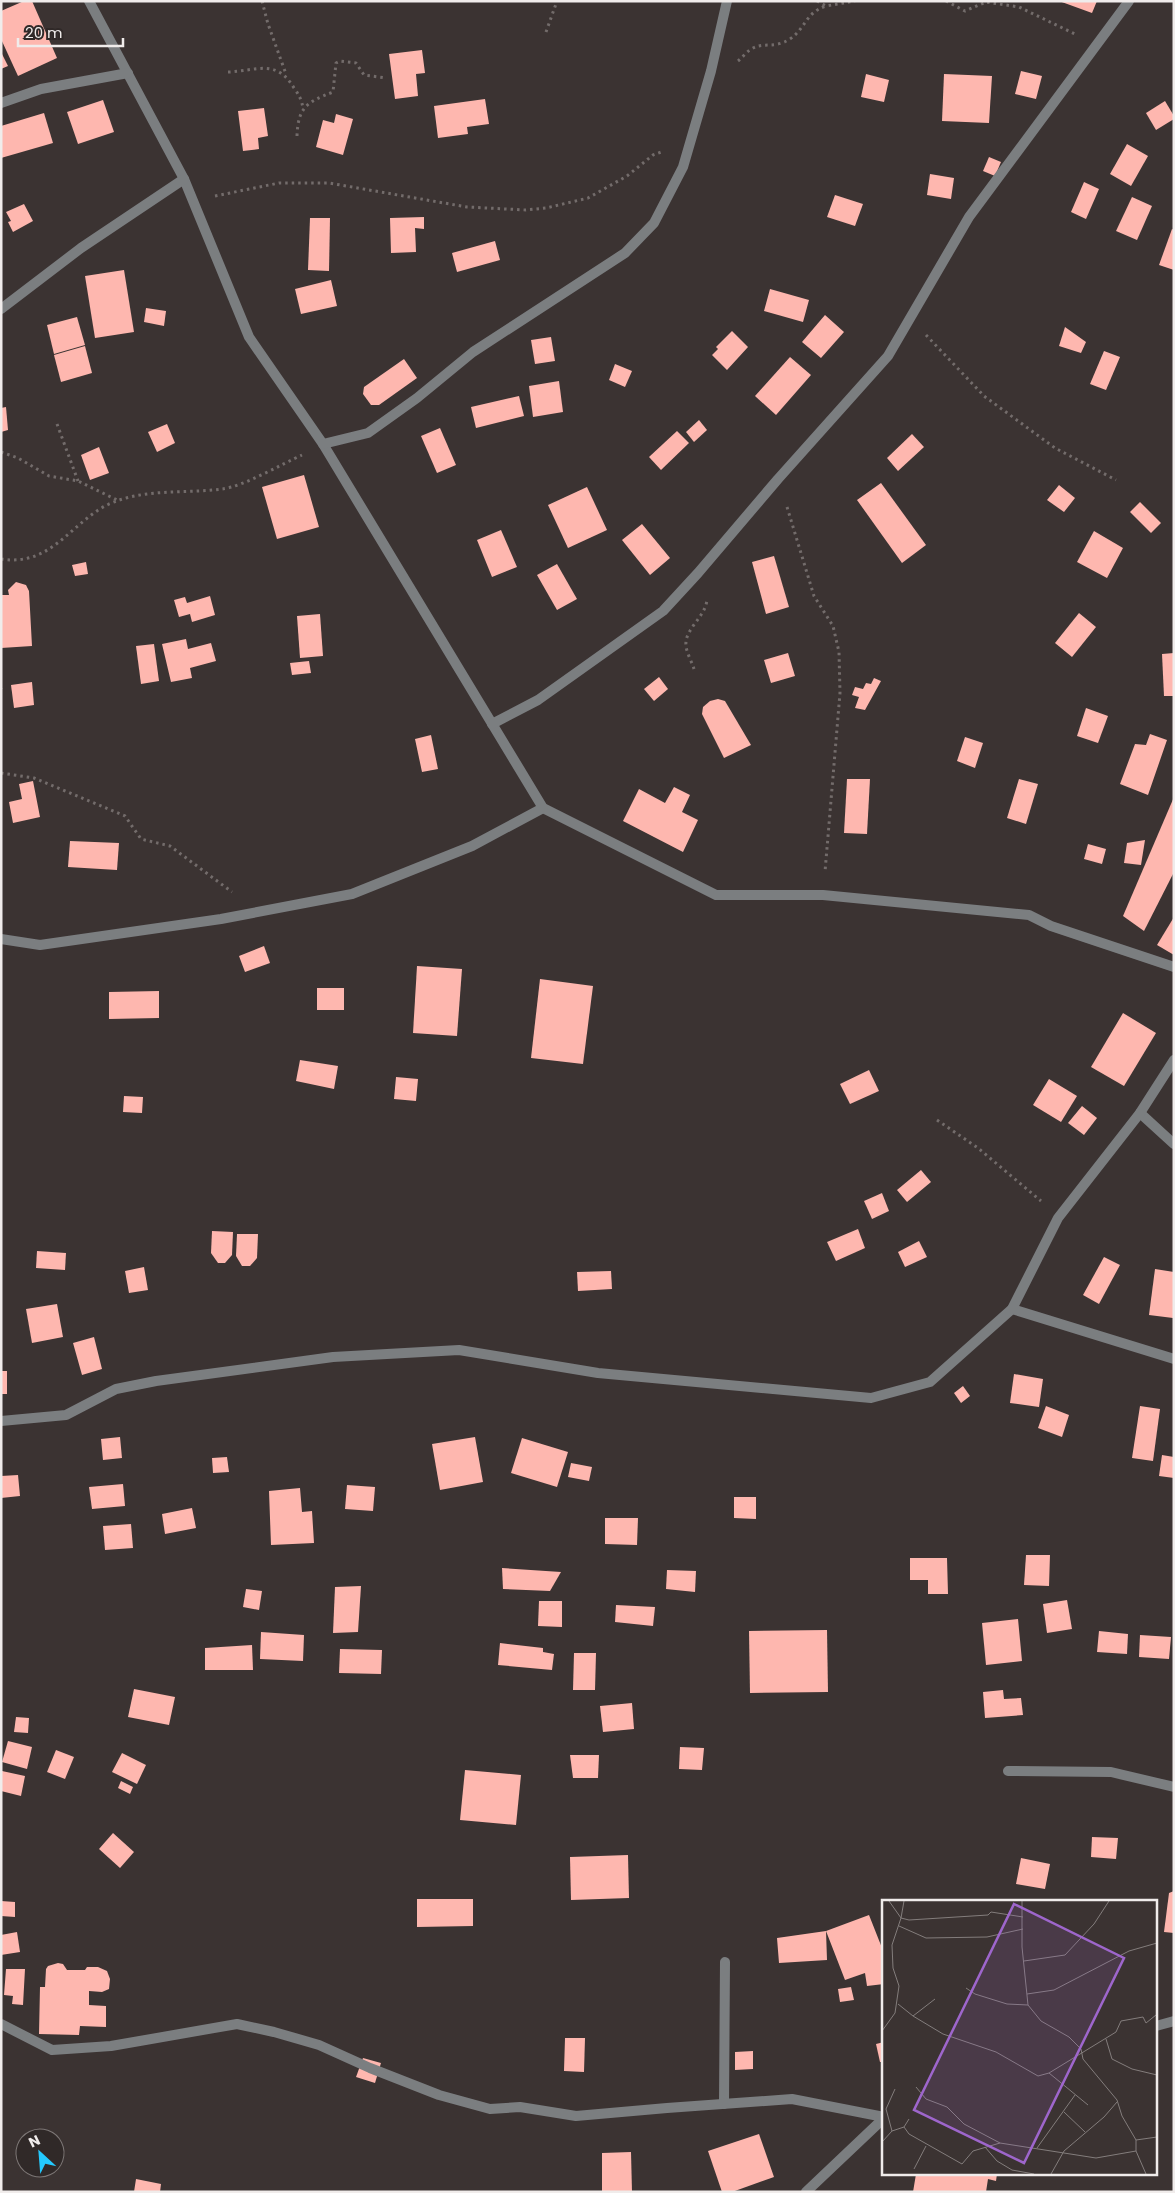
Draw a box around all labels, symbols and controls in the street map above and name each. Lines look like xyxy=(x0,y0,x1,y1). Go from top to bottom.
scale bar xyxy=(18,15,122,47)
text: 20 m xyxy=(25,22,63,43)
inset map xyxy=(882,1900,1158,2176)
north arrow xyxy=(15,2128,65,2178)
text: N xyxy=(25,2130,43,2153)

